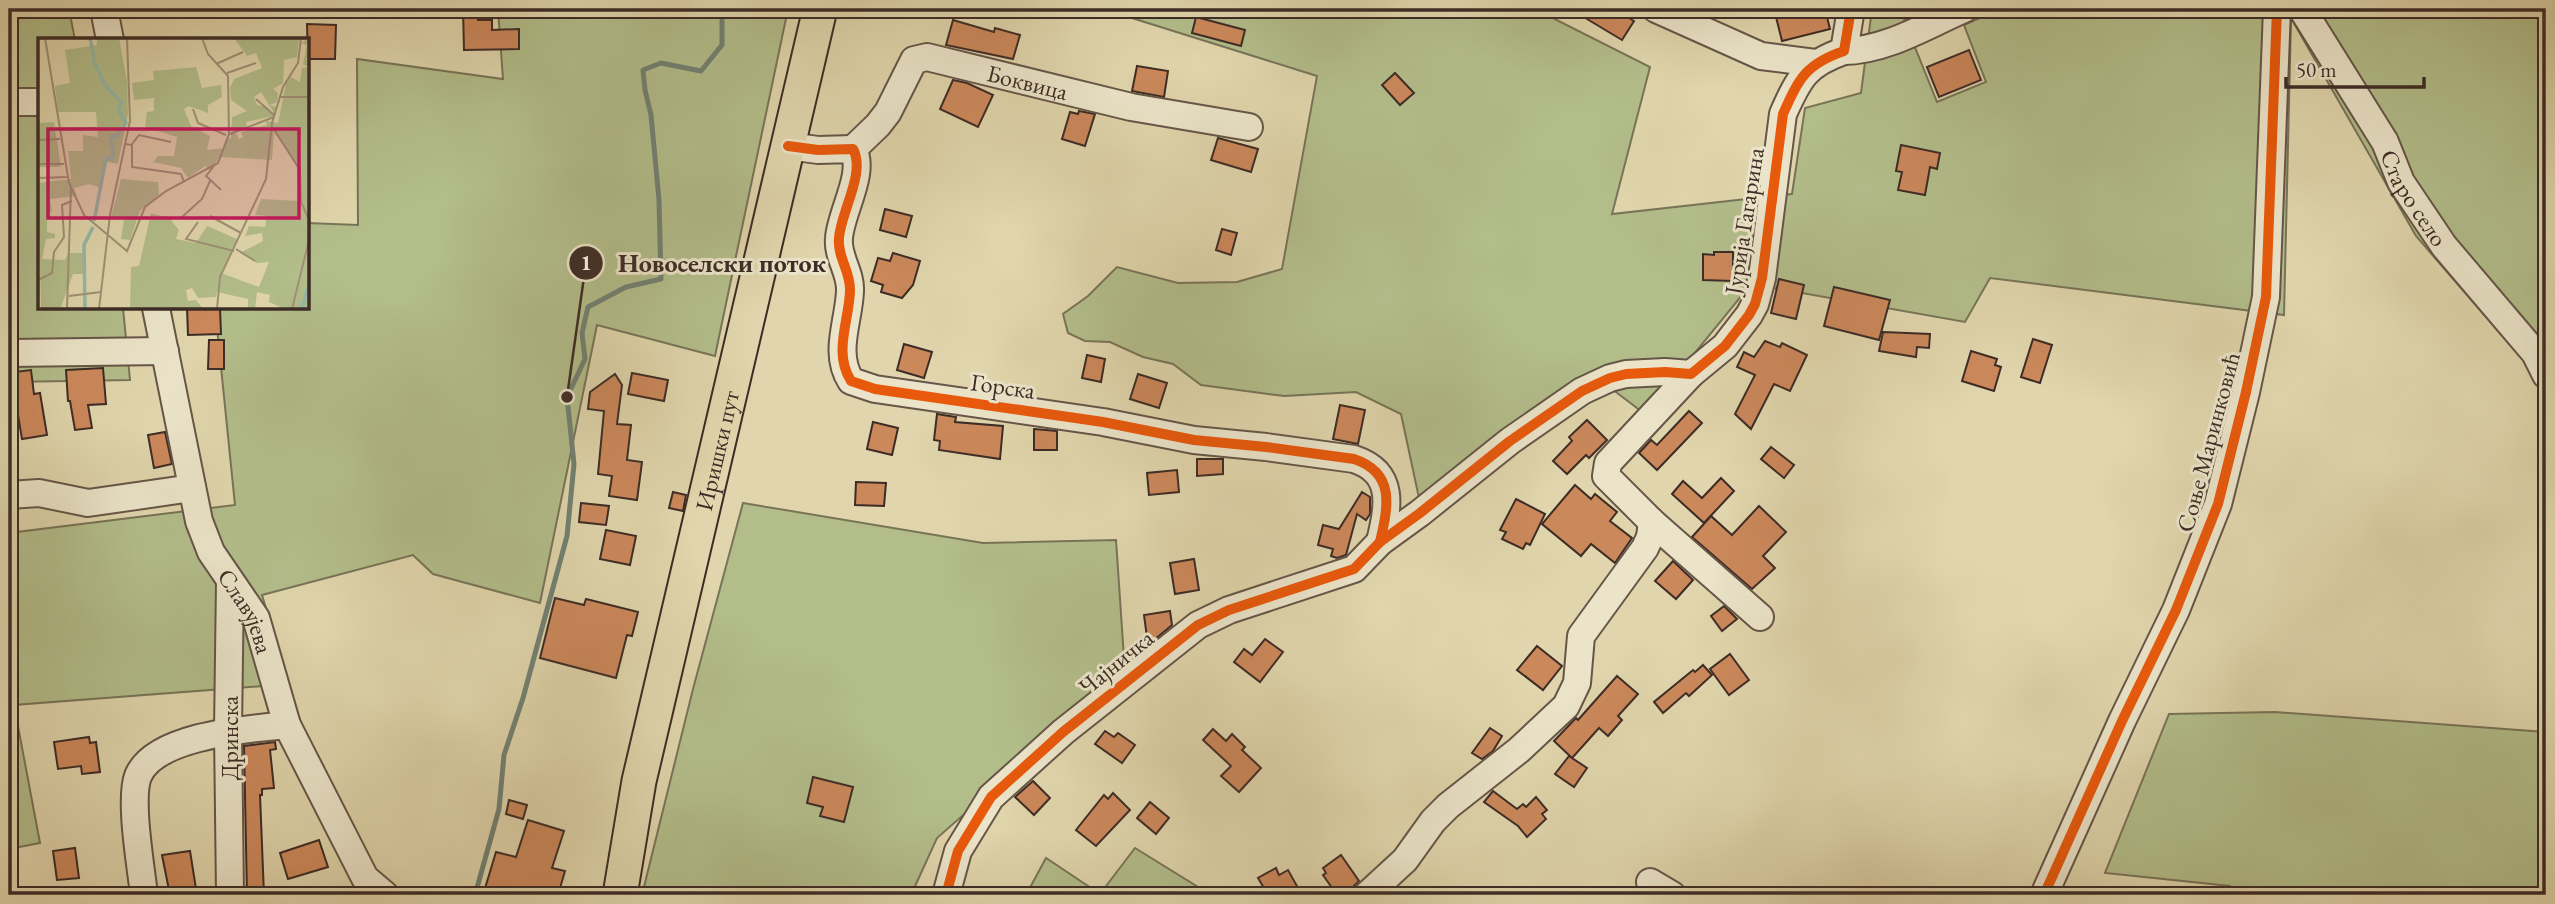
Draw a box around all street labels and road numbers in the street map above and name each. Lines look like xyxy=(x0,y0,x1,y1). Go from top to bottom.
street label: Боквица xyxy=(984,57,1072,107)
street label: Јурија Гагарина xyxy=(1717,145,1771,299)
street label: Старо село xyxy=(2374,145,2455,252)
street label: Соње Маринковић xyxy=(2169,349,2247,535)
street label: Горска xyxy=(969,366,1038,406)
street label: Иришки пут xyxy=(687,387,746,514)
street label: Славујева xyxy=(211,562,281,657)
street label: Чајничка xyxy=(1072,622,1160,702)
street label: Дринска xyxy=(214,695,245,780)

